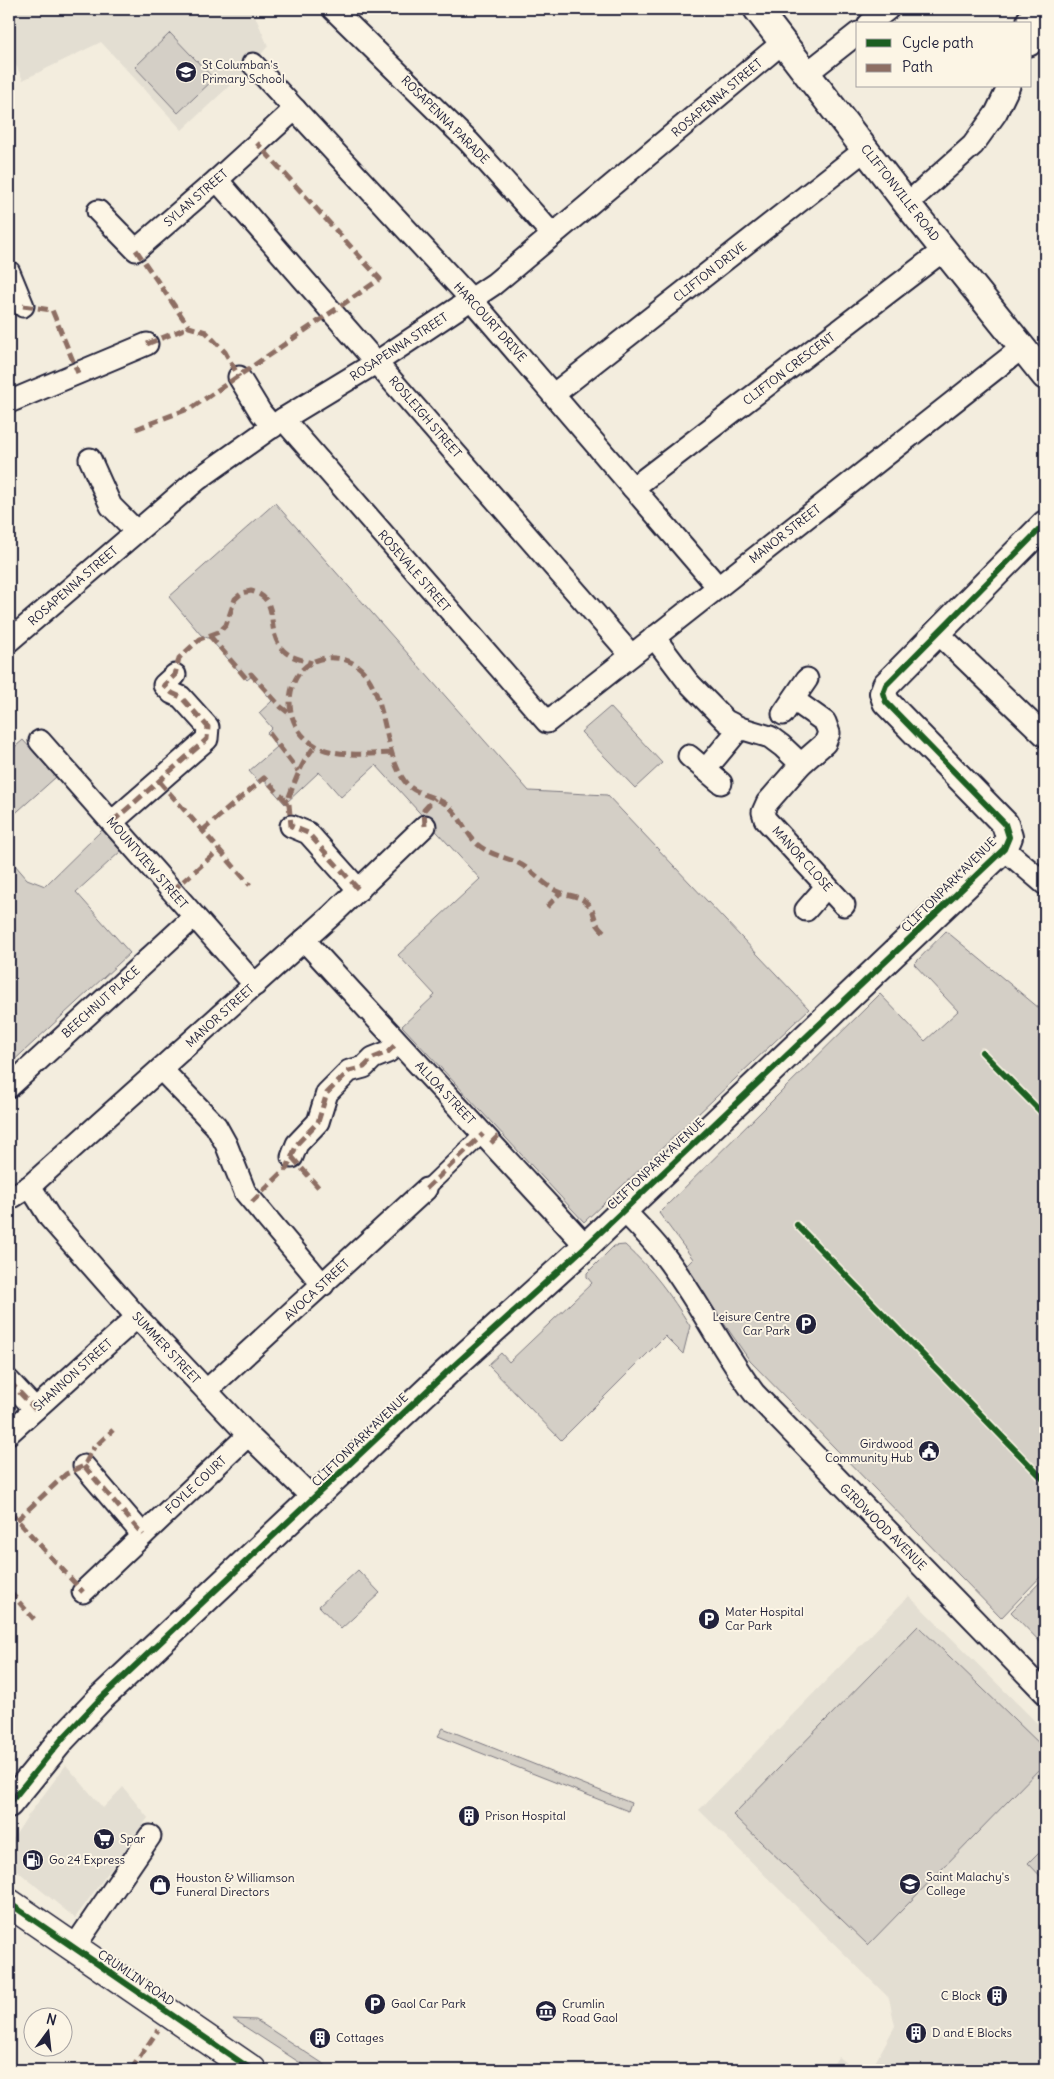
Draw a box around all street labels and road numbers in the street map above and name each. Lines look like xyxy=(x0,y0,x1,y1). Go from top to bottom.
street label: ROSAPENNA STREET xyxy=(668,55,765,140)
street label: ROSAPENNA PARADE xyxy=(398,73,492,167)
street label: CLIFTONVILLE ROAD xyxy=(858,141,943,244)
street label: SYLAN STREET xyxy=(161,166,231,229)
street label: CLIFTON DRIVE xyxy=(670,238,749,305)
street label: HARCOURT DRIVE xyxy=(451,279,530,364)
street label: ROSAPENNA STREET xyxy=(347,309,450,384)
street label: CLIFTON CRESCENT xyxy=(740,329,838,408)
street label: ROSLEIGH STREET xyxy=(386,373,465,461)
street label: MANOR STREET xyxy=(746,501,823,566)
street label: ROSEVALE STREET xyxy=(375,527,454,614)
street label: ROSAPENNA STREET xyxy=(25,543,120,629)
street label: MOUNTVIEW STREET xyxy=(104,814,191,911)
street label: MANOR CLOSE xyxy=(769,823,836,894)
street label: CLIFTONPARK AVENUE xyxy=(898,834,999,935)
street label: BEECHNUT PLACE xyxy=(58,963,143,1041)
street label: MANOR STREET xyxy=(183,981,257,1050)
street label: ALLOA STREET xyxy=(412,1058,478,1127)
street label: CLIFTONPARK AVENUE xyxy=(604,1115,708,1213)
street label: AVOCA STREET xyxy=(281,1256,352,1324)
street label: SUMMER STREET xyxy=(129,1309,203,1387)
street label: SHANNON STREET xyxy=(30,1335,115,1414)
street label: CLIFTONPARK AVENUE xyxy=(308,1390,411,1489)
street label: FOYLE COURT xyxy=(162,1453,229,1517)
street label: GIRDWOOD AVENUE xyxy=(837,1480,930,1573)
street label: CRUMLIN ROAD xyxy=(95,1946,178,2009)

